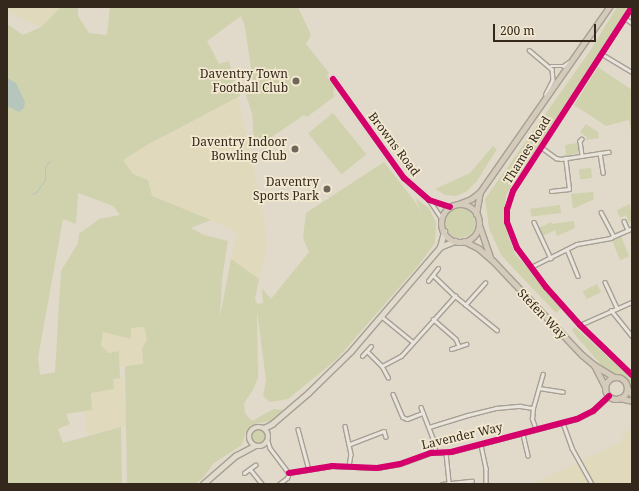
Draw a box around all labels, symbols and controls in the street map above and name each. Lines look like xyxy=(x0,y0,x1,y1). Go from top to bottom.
scale bar xyxy=(495,16,598,42)
text: 200 m xyxy=(500,22,535,39)
place label: Daventry Town Football Club xyxy=(200,67,288,95)
marker: Daventry Town Football Club xyxy=(291,76,301,86)
street label: Browns Road xyxy=(365,109,423,179)
street label: Thames Road xyxy=(501,114,553,186)
place label: Daventry Indoor Bowling Club xyxy=(192,135,287,163)
marker: Daventry Indoor Bowling Club xyxy=(290,144,300,154)
place label: Daventry Sports Park xyxy=(253,175,319,203)
marker: Daventry Sports Park xyxy=(322,184,332,194)
street label: Stefen Way xyxy=(515,286,569,342)
street label: Lavender Way xyxy=(420,420,504,452)

